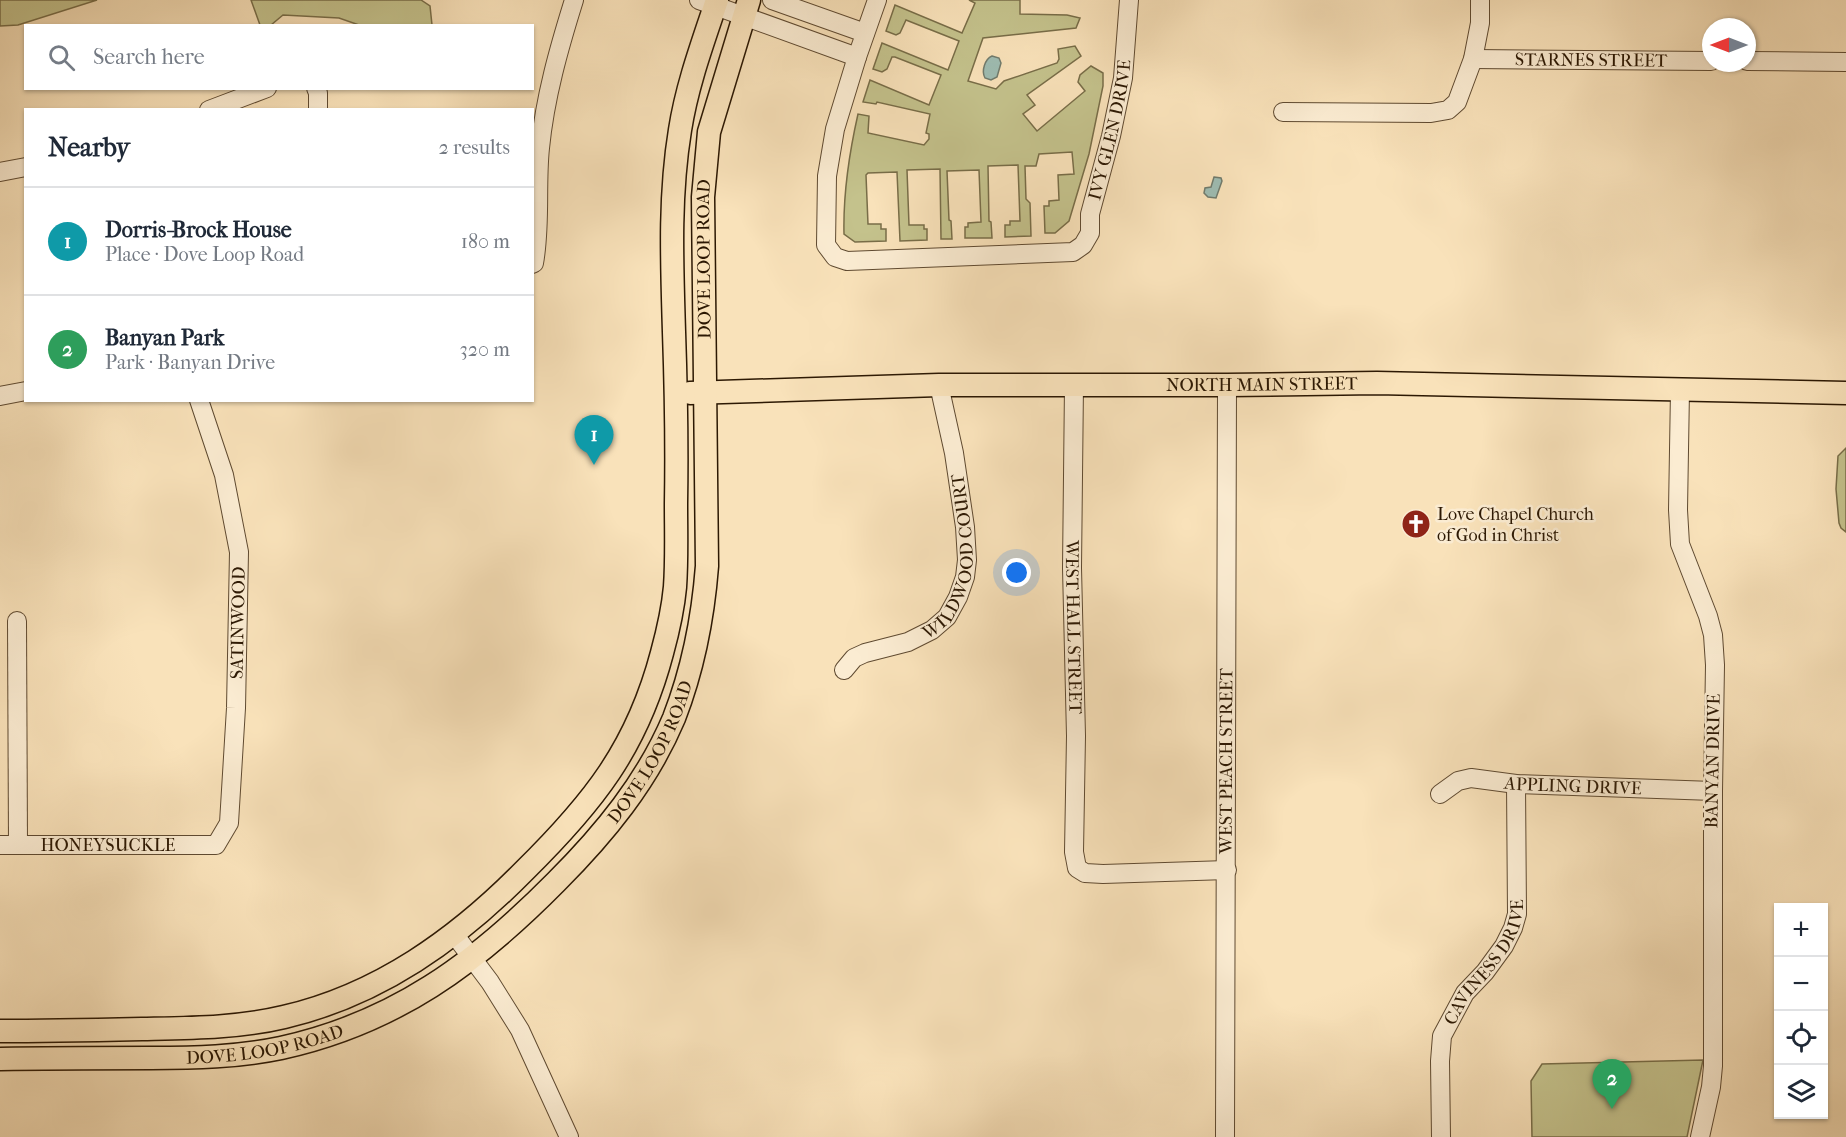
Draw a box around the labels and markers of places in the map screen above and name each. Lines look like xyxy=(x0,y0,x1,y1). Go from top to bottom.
pin: 1 xyxy=(574,416,614,465)
place label: Love Chapel Church of God in Christ xyxy=(1437,504,1594,546)
church icon: Love Chapel Church of God in Christ xyxy=(1400,508,1432,540)
pin: 2 xyxy=(1592,1060,1632,1109)

